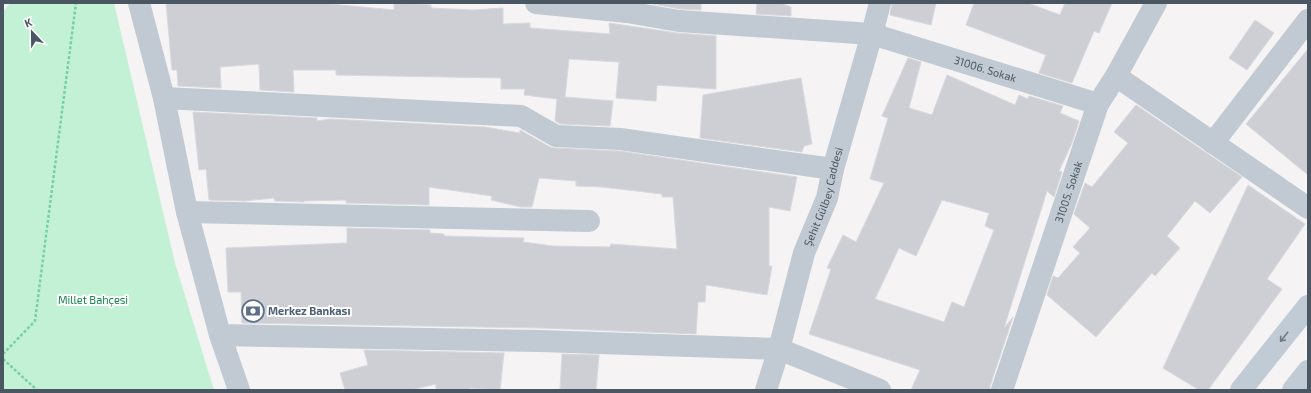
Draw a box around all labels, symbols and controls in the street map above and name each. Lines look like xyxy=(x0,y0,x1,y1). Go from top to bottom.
north arrow xyxy=(12,12,52,52)
text: K xyxy=(22,15,34,30)
street label: 31006. Sokak xyxy=(952,53,1018,84)
street label: Şehit Gülbey Caddesi xyxy=(801,145,845,249)
street label: 31005. Sokak xyxy=(1052,159,1085,224)
park label: Millet Bahçesi xyxy=(58,293,128,307)
bank icon: Merkez Bankası xyxy=(240,298,266,324)
place label: Merkez Bankası xyxy=(268,304,351,317)
one-way arrow xyxy=(1279,332,1288,342)

